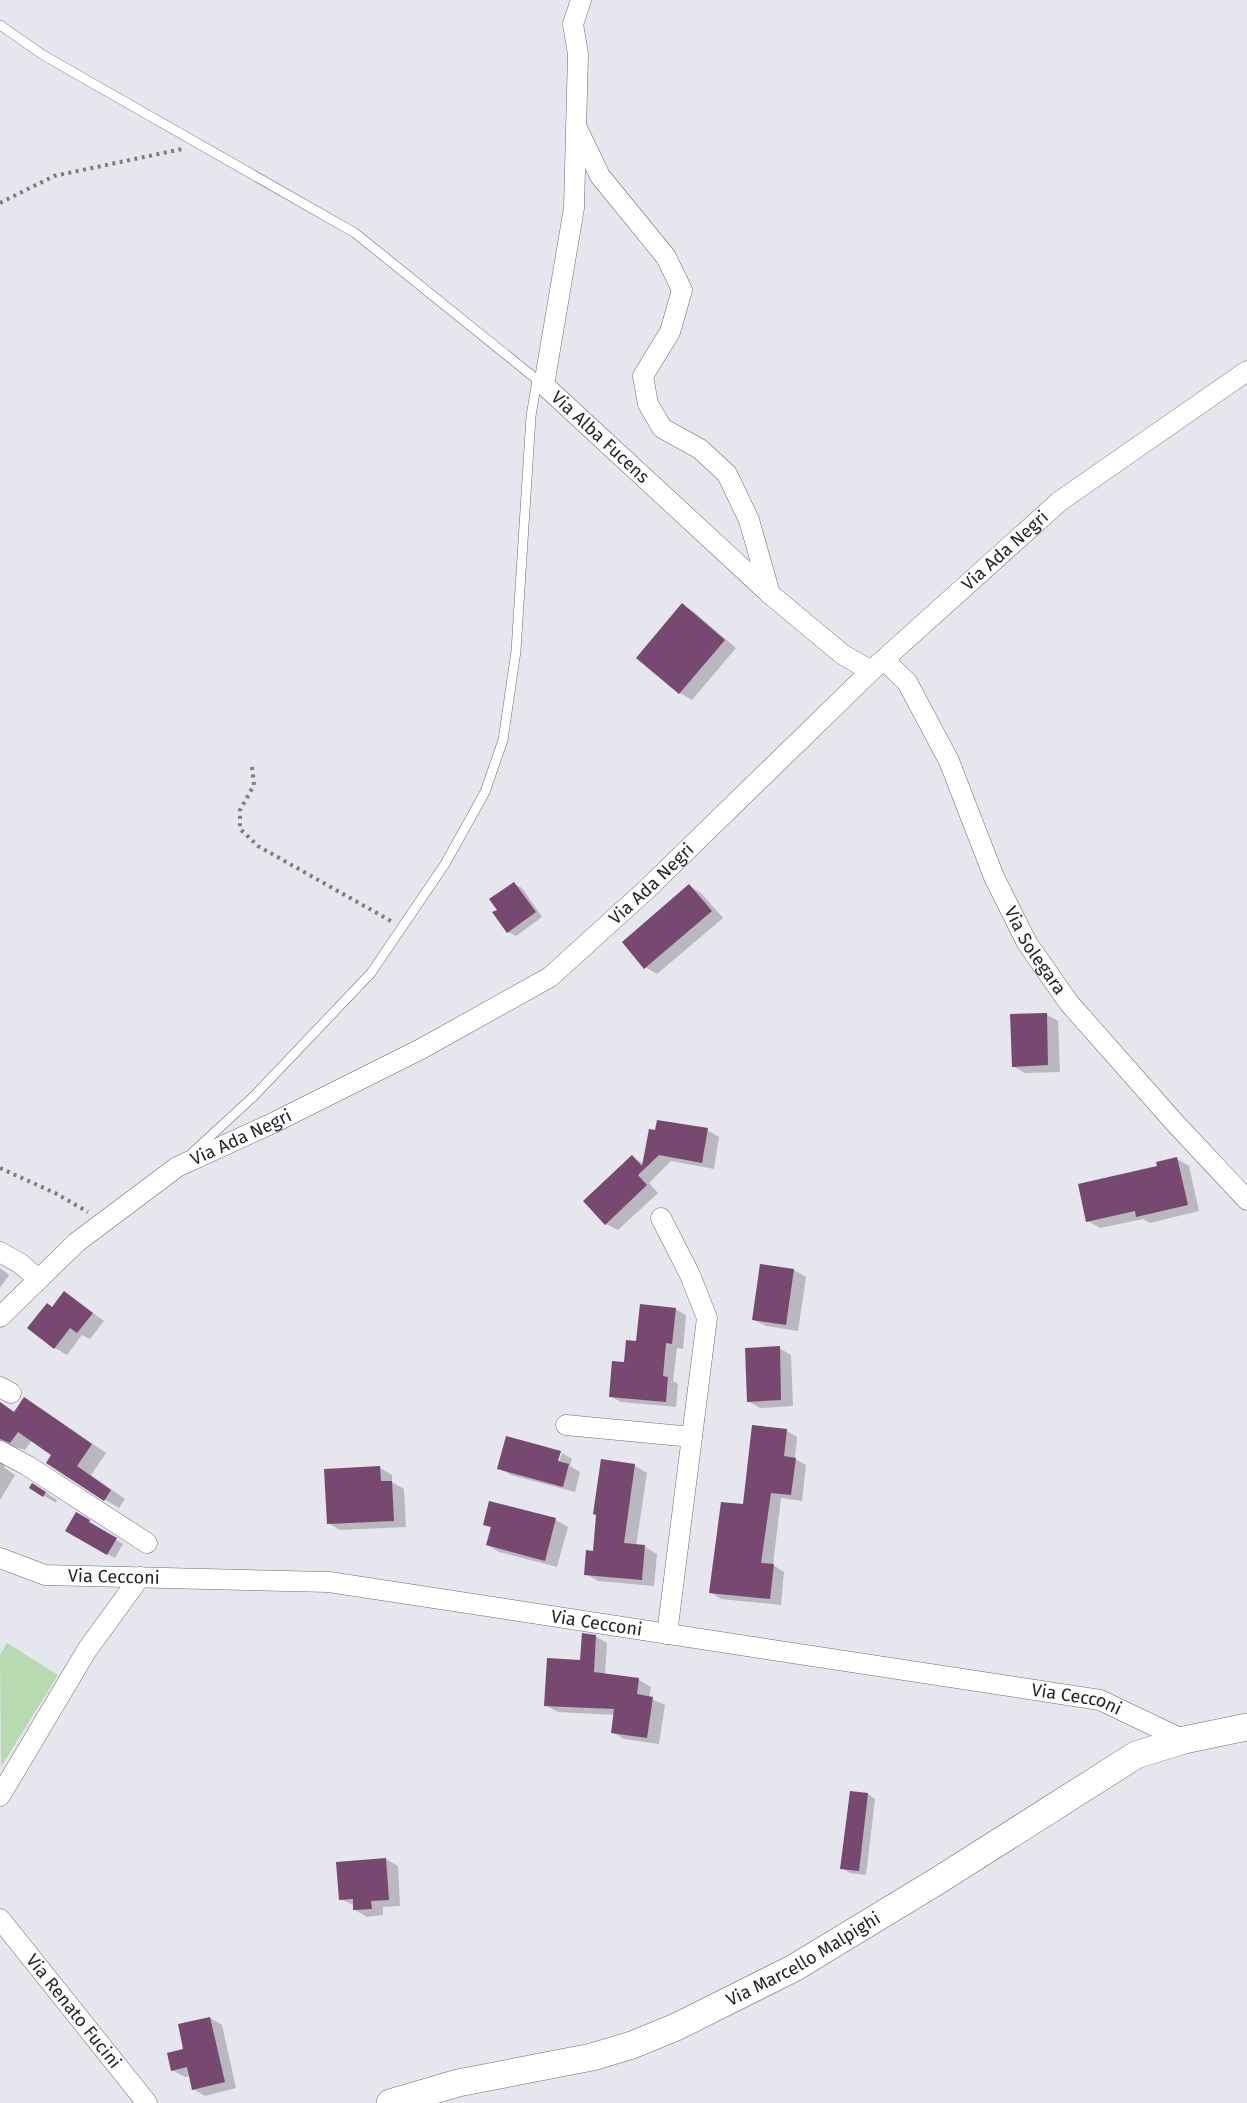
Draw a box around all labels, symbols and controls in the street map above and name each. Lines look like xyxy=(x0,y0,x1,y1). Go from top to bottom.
street label: Via Alba Fucens xyxy=(547,386,654,488)
street label: Via Ada Negri xyxy=(957,506,1053,595)
street label: Via Ada Negri xyxy=(604,838,699,929)
street label: Via Solegara xyxy=(1000,903,1071,999)
street label: Via Ada Negri xyxy=(187,1105,295,1170)
street label: Via Cecconi xyxy=(68,1565,160,1589)
street label: Via Cecconi xyxy=(550,1605,644,1641)
street label: Via Cecconi xyxy=(1030,1679,1125,1720)
street label: Via Marcello Malpighi xyxy=(723,1907,884,2011)
street label: Via Renato Fucini xyxy=(21,1950,126,2073)

